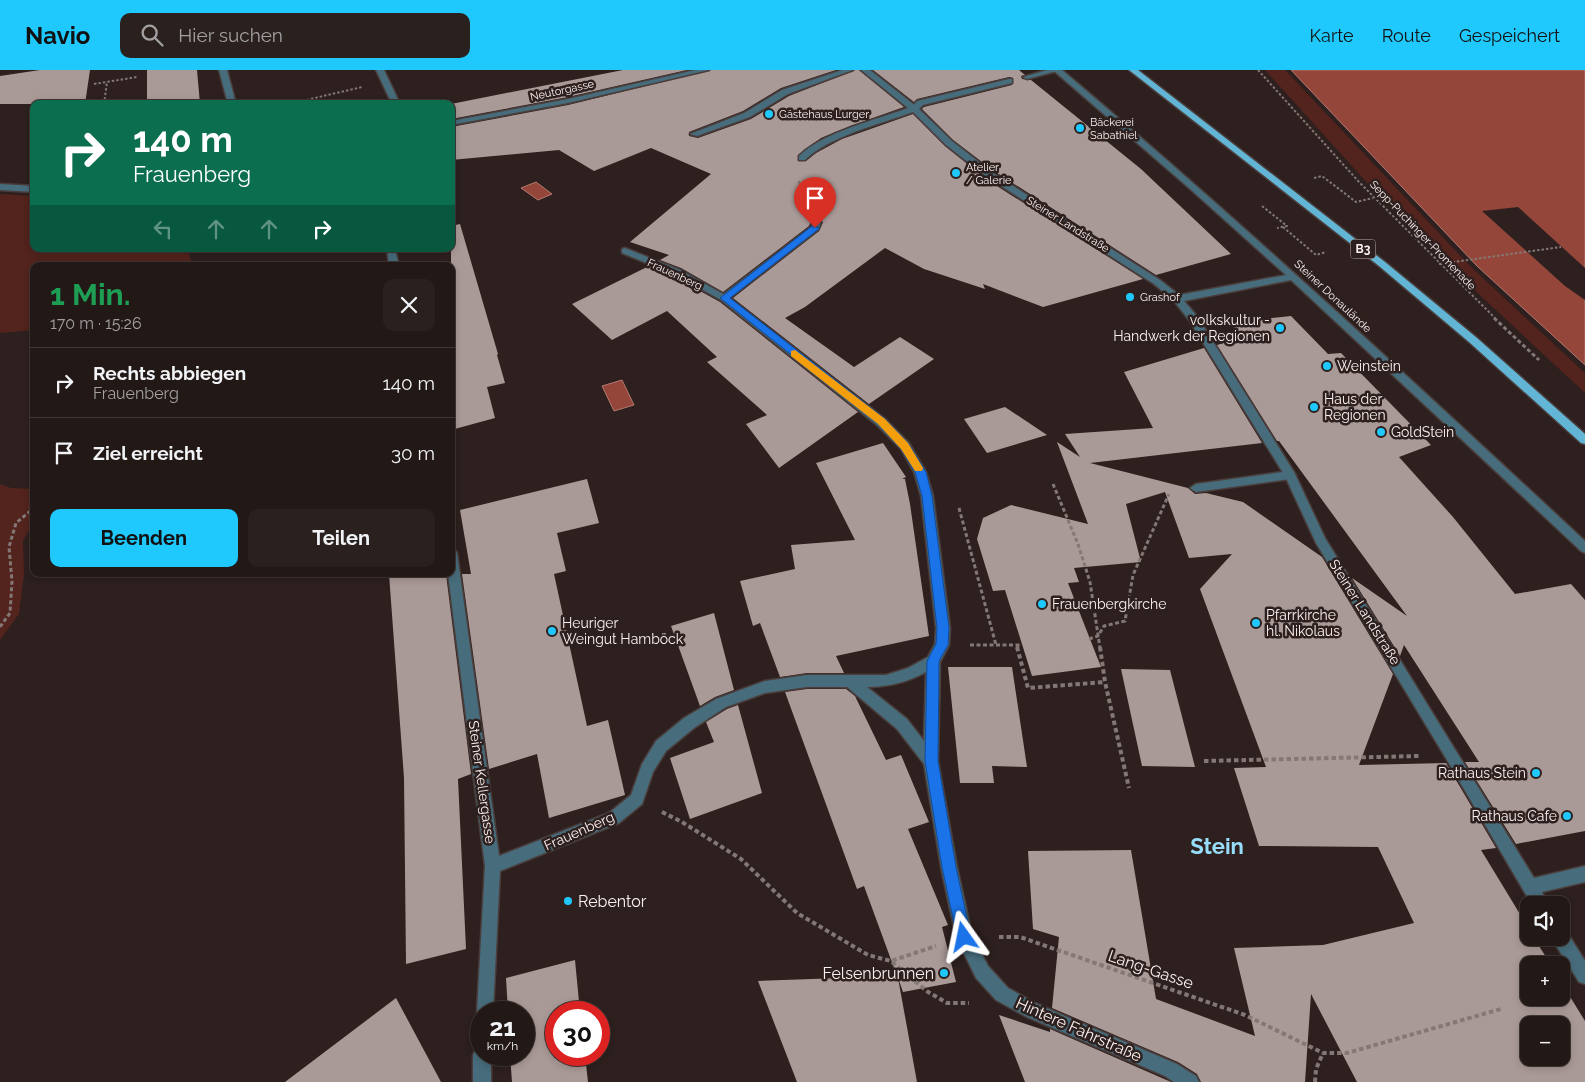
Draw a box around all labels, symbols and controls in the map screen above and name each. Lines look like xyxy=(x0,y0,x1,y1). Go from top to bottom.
search box xyxy=(120,13,470,58)
text: Navio xyxy=(25,21,90,50)
icon: search xyxy=(138,21,166,49)
text: Hier suchen xyxy=(178,24,283,46)
text: Karte xyxy=(1310,25,1354,46)
text: Route xyxy=(1382,25,1431,46)
text: Gespeichert xyxy=(1459,25,1560,46)
street label: Neutorgasse xyxy=(529,77,596,104)
marker: Gästehaus Lurger xyxy=(763,108,775,120)
place label: Gästehaus Lurger xyxy=(779,108,869,121)
place label: Bäckerei Sabathiel xyxy=(1090,116,1137,142)
text: 140 m xyxy=(133,119,233,160)
icon: right xyxy=(50,120,115,185)
marker: Bäckerei Sabathiel xyxy=(1074,122,1086,134)
text: Frauenberg xyxy=(133,161,251,187)
place label: Atelier / Galerie xyxy=(966,161,1012,187)
marker: Atelier / Galerie xyxy=(950,167,962,179)
pin xyxy=(794,177,836,228)
street label: Sepp-Puchinger-Promenade xyxy=(1367,178,1479,293)
icon: arrive xyxy=(801,184,829,212)
street label: Steiner Landstraße xyxy=(1024,194,1112,255)
icon: left xyxy=(149,215,177,243)
icon: ahead xyxy=(202,215,230,243)
icon: ahead xyxy=(255,215,283,243)
icon: right xyxy=(308,215,336,243)
road number: B3 xyxy=(1350,240,1376,258)
street label: Frauenberg xyxy=(645,256,704,293)
street label: Steiner Donaulände xyxy=(1292,257,1374,336)
text: 1 Min. xyxy=(50,277,131,312)
button: close xyxy=(383,279,435,331)
marker: Grashof xyxy=(1124,291,1136,303)
place label: Grashof xyxy=(1140,291,1180,304)
place label: volkskultur - Handwerk der Regionen xyxy=(1113,312,1270,344)
text: 170 m · 15:26 xyxy=(50,314,142,333)
marker: volkskultur - Handwerk der Regionen xyxy=(1274,322,1286,334)
place label: Weinstein xyxy=(1337,358,1401,374)
marker: Weinstein xyxy=(1321,360,1333,372)
text: Rechts abbiegen xyxy=(93,362,246,384)
icon: right xyxy=(50,369,78,397)
text: 140 m xyxy=(383,372,435,394)
text: Frauenberg xyxy=(93,384,179,403)
place label: Haus der Regionen xyxy=(1324,391,1386,423)
marker: Haus der Regionen xyxy=(1308,401,1320,413)
place label: GoldStein xyxy=(1391,424,1454,440)
marker: GoldStein xyxy=(1375,426,1387,438)
icon: arrive xyxy=(50,439,78,467)
text: Ziel erreicht xyxy=(93,442,203,464)
text: 30 m xyxy=(391,442,435,464)
button: Beenden xyxy=(50,509,238,567)
button: Teilen xyxy=(248,509,435,567)
street label: Steiner Landstraße xyxy=(1326,556,1404,668)
place label: Frauenbergkirche xyxy=(1052,596,1166,612)
marker: Frauenbergkirche xyxy=(1036,598,1048,610)
place label: Pfarrkirche hl. Nikolaus xyxy=(1266,607,1340,639)
place label: Heuriger Weingut Hamböck xyxy=(562,615,684,647)
marker: Pfarrkirche hl. Nikolaus xyxy=(1250,617,1262,629)
marker: Heuriger Weingut Hamböck xyxy=(546,625,558,637)
street label: Steiner Kellergasse xyxy=(465,719,499,845)
place label: Rathaus Stein xyxy=(1438,765,1526,781)
marker: Rathaus Stein xyxy=(1530,767,1542,779)
street label: Frauenberg xyxy=(541,808,617,854)
place label: Rathaus Cafe xyxy=(1471,808,1557,824)
marker: Rathaus Cafe xyxy=(1561,810,1573,822)
district label: Stein xyxy=(1190,833,1244,859)
place label: Rebentor xyxy=(578,892,647,911)
marker: Rebentor xyxy=(562,895,574,907)
map controls xyxy=(1520,896,1570,1066)
button: sound xyxy=(1520,896,1570,946)
position arrow xyxy=(937,910,989,962)
street label: Lang-Gasse xyxy=(1106,946,1196,993)
button: + xyxy=(1520,956,1570,1006)
place label: Felsenbrunnen xyxy=(823,964,934,983)
marker: Felsenbrunnen xyxy=(938,967,950,979)
street label: Hintere Fahrstraße xyxy=(1013,993,1145,1066)
speed limit sign: 30 xyxy=(545,1001,610,1066)
text: 21 xyxy=(489,1012,516,1042)
button: − xyxy=(1520,1016,1570,1066)
text: km/h xyxy=(487,1039,518,1053)

